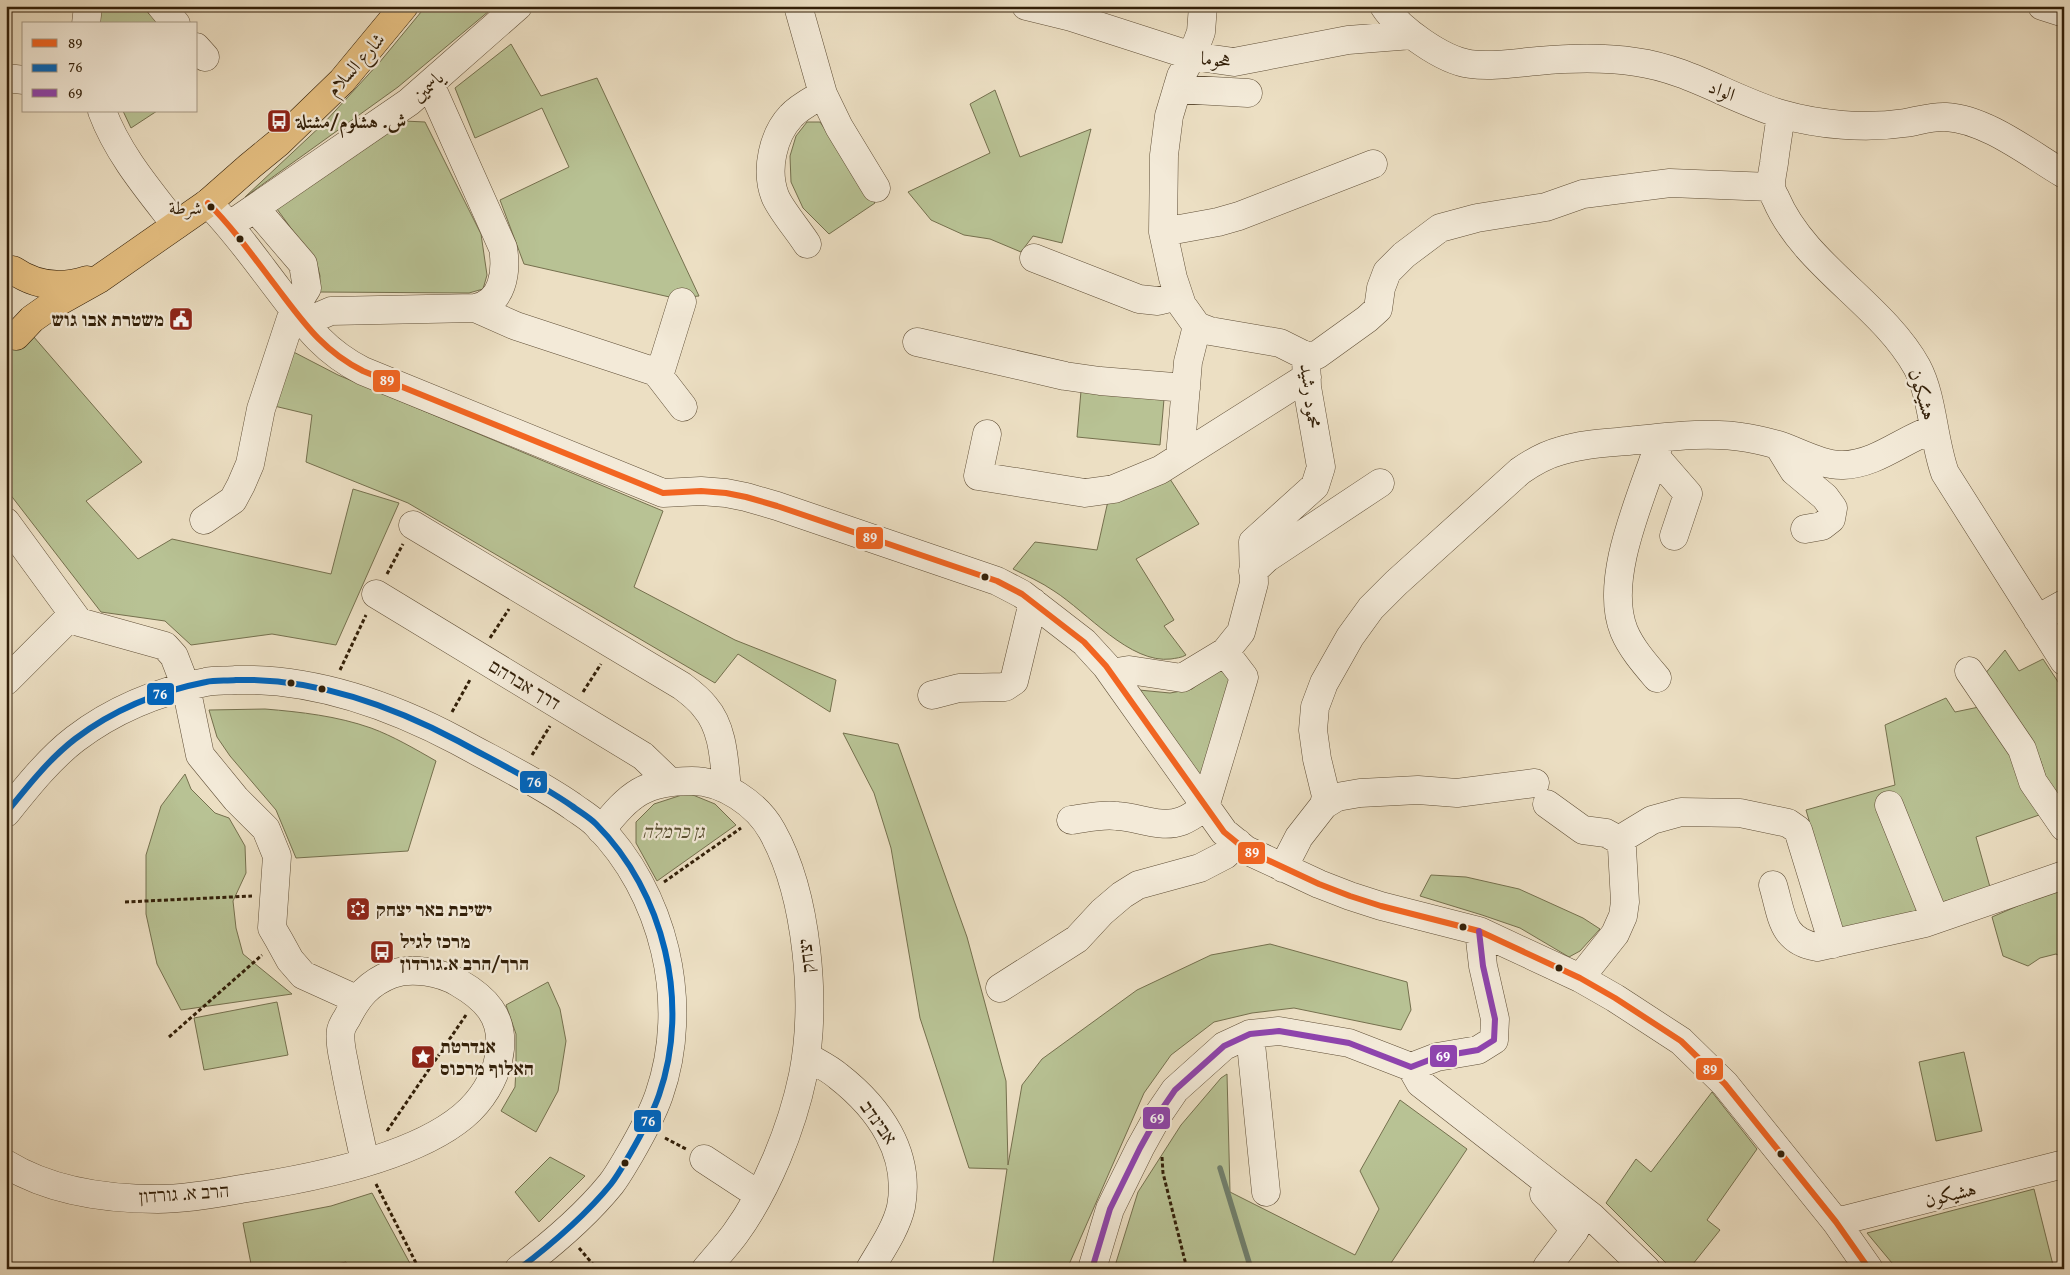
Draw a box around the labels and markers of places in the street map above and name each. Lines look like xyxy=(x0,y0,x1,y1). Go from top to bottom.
place label: ش. هشلوم/مشتلة xyxy=(295,107,406,139)
bus stop icon: ش. هشلوم/مشتلة xyxy=(266,108,292,134)
place label: شرطة xyxy=(169,194,202,221)
marker: شرطة xyxy=(206,202,216,212)
unlabelled marker xyxy=(235,234,245,244)
place label: משטרת אבו גוש xyxy=(51,305,164,333)
public building icon: משטרת אבו גוש xyxy=(168,306,194,332)
unlabelled marker xyxy=(980,572,990,582)
unlabelled marker xyxy=(286,678,296,688)
unlabelled marker xyxy=(317,684,327,694)
place label: ישיבת באר יצחק xyxy=(376,895,492,923)
synagogue icon: ישיבת באר יצחק xyxy=(345,896,371,922)
unlabelled marker xyxy=(1458,922,1468,932)
place label: מרכז לגיל הרך/הרב א.גורדון xyxy=(400,927,529,977)
bus stop icon: מרכז לגיל הרך/הרב א.גורדון xyxy=(369,939,395,965)
unlabelled marker xyxy=(1554,963,1564,973)
place label: אנדרטת האלוף מרכוס xyxy=(440,1032,534,1082)
place icon: אנדרטת האלוף מרכוס xyxy=(410,1044,436,1070)
unlabelled marker xyxy=(1776,1149,1786,1159)
unlabelled marker xyxy=(620,1158,630,1168)

